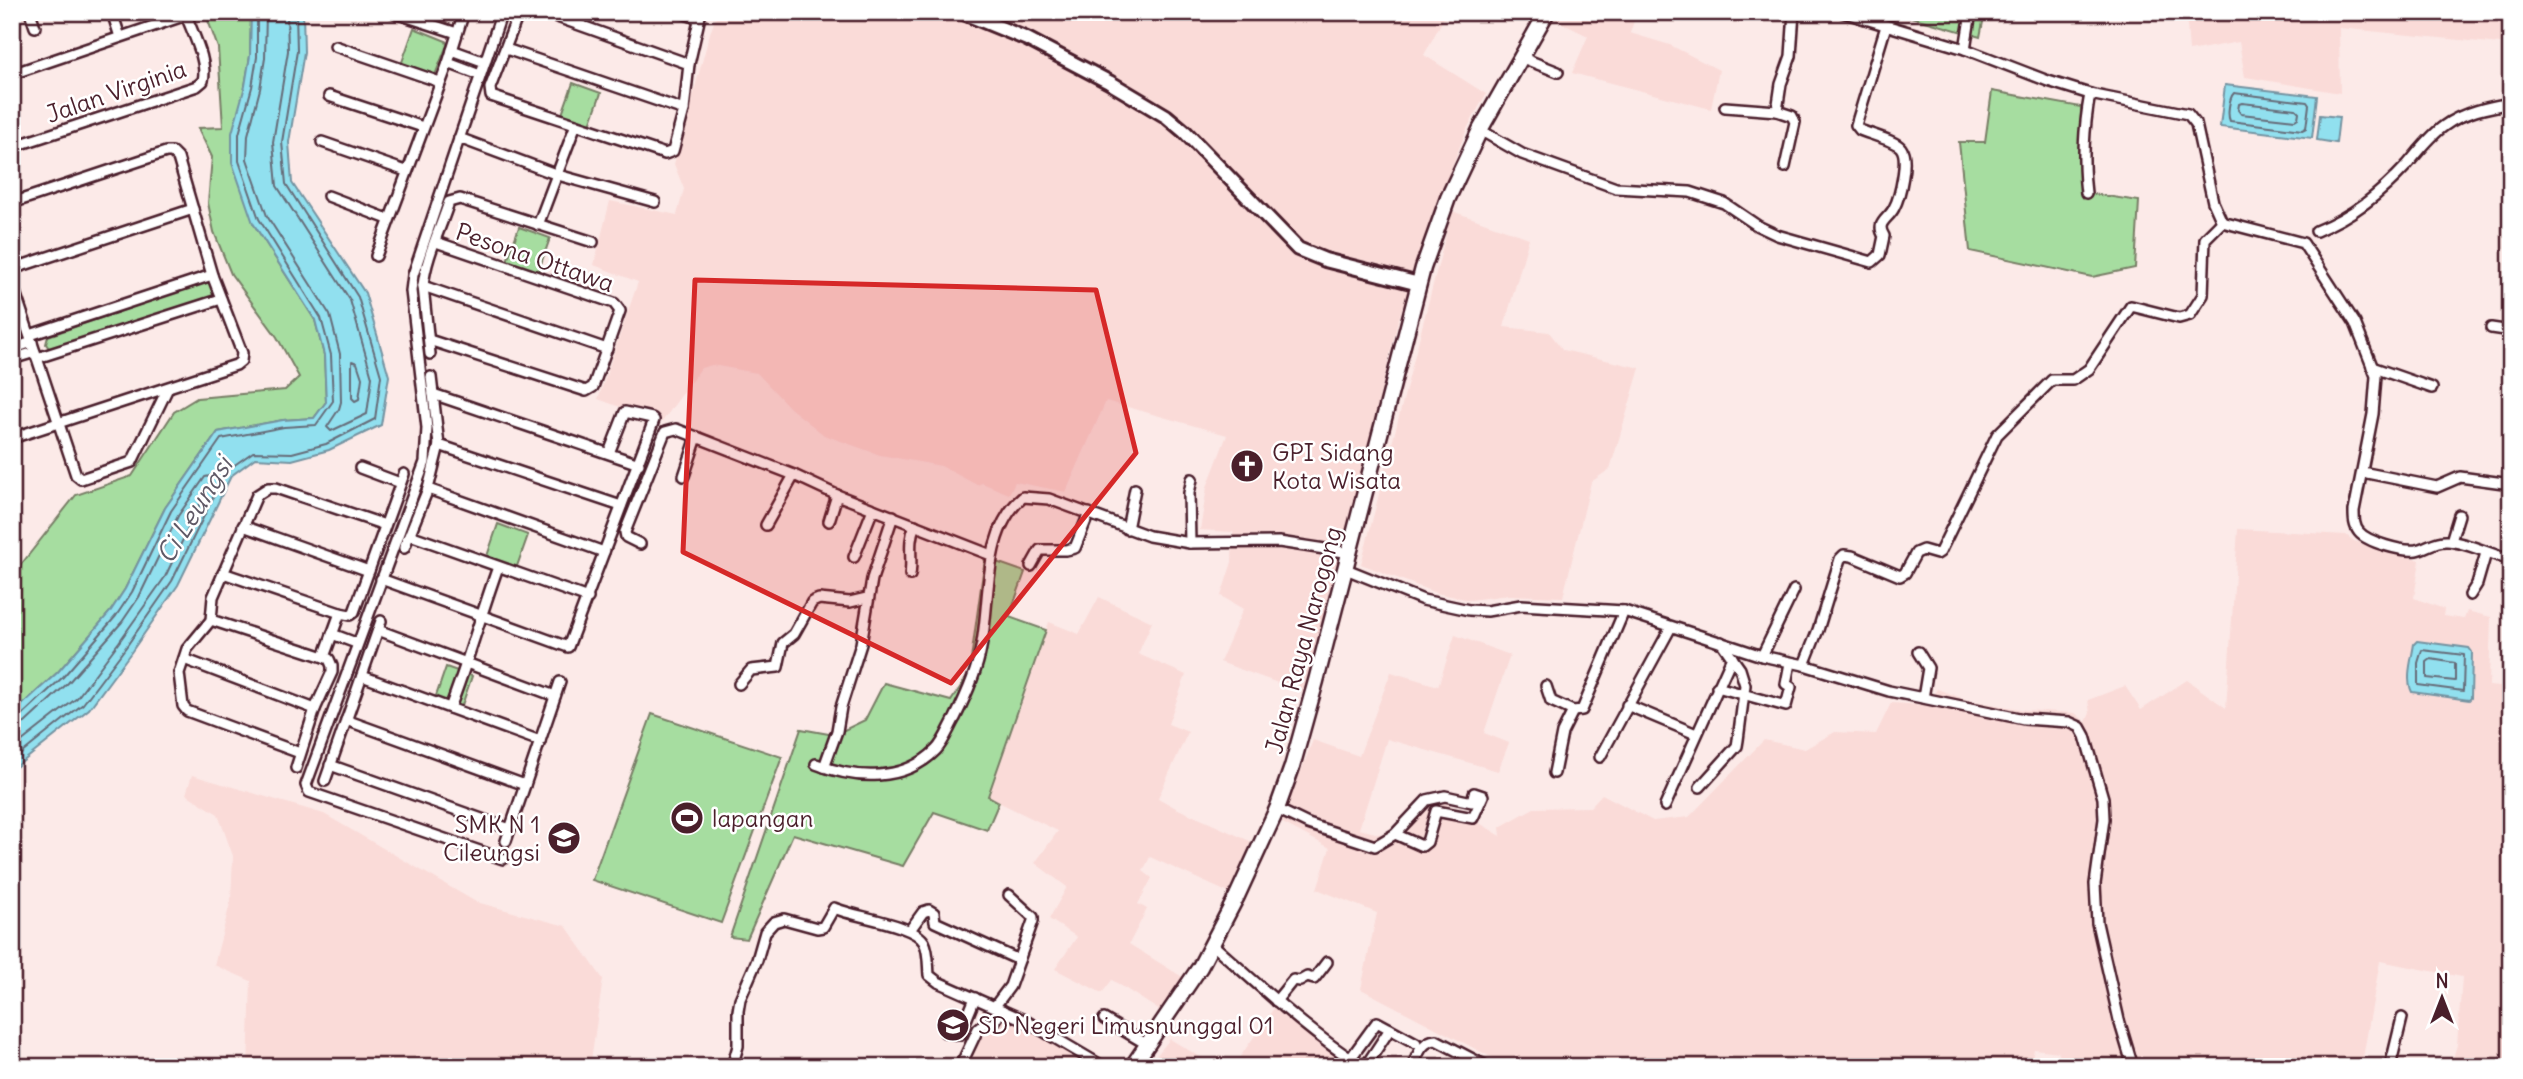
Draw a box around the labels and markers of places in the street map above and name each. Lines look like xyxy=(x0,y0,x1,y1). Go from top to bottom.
place label: GPI Sidang Kota Wisata xyxy=(1272,437,1401,495)
church icon: GPI Sidang Kota Wisata xyxy=(1228,447,1266,485)
sports icon: lapangan xyxy=(668,799,706,837)
place label: lapangan xyxy=(712,803,813,833)
place label: SMK N 1 Cileungsi xyxy=(443,809,540,867)
school or university icon: SMK N 1 Cileungsi xyxy=(545,819,583,857)
school or university icon: SD Negeri Limusnunggal 01 xyxy=(934,1006,972,1044)
place label: SD Negeri Limusnunggal 01 xyxy=(978,1010,1274,1040)

